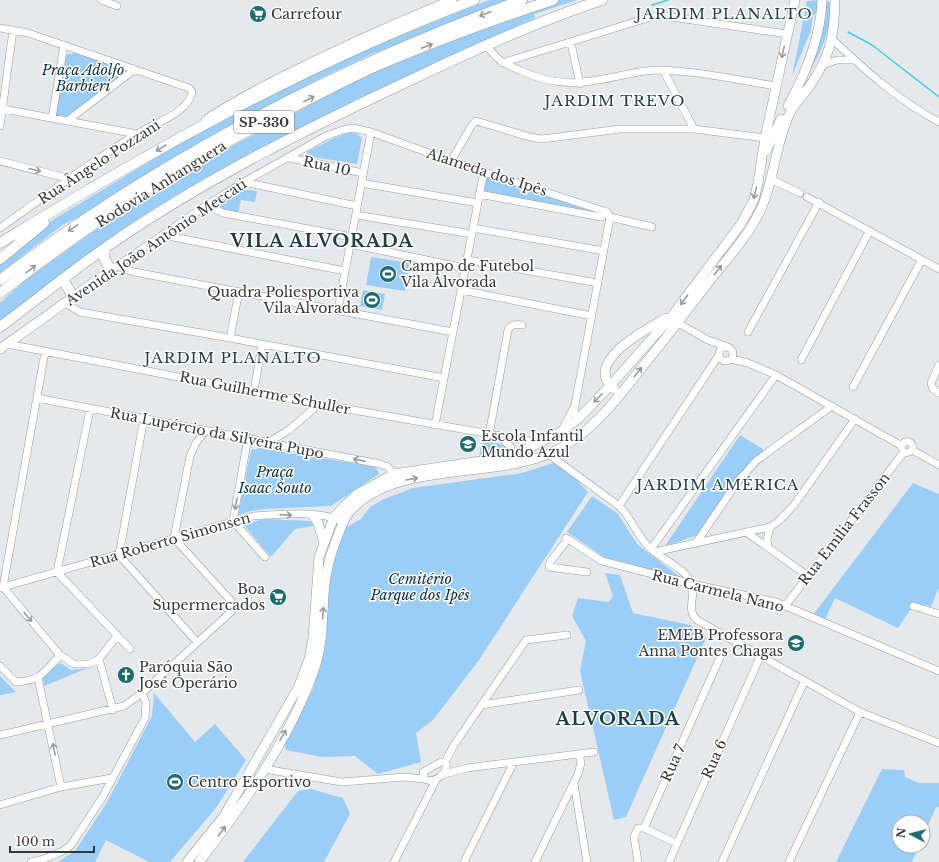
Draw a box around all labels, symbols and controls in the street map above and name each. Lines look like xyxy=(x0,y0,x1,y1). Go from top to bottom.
supermarket icon: Carrefour xyxy=(248,4,268,24)
district label: JARDIM PLANALTO xyxy=(633,4,813,23)
place label: Carrefour xyxy=(271,5,342,23)
one-way arrow xyxy=(480,10,492,18)
one-way arrow xyxy=(421,42,433,50)
one-way arrow xyxy=(779,45,787,58)
park label: Praça Adolfo Barbieri xyxy=(41,61,124,95)
district label: JARDIM TREVO xyxy=(543,91,685,110)
one-way arrow xyxy=(303,95,315,102)
road number: SP-330 xyxy=(234,111,294,133)
street label: Rua Ângelo Pozzani xyxy=(34,115,164,208)
street label: Rodovia Anhanguera xyxy=(92,136,230,232)
one-way arrow xyxy=(155,144,167,152)
street label: Alameda dos Ipês xyxy=(423,144,550,200)
street label: Rua 10 xyxy=(302,152,352,180)
one-way arrow xyxy=(28,166,41,174)
street label: Avenida João Antônio Meccati xyxy=(61,174,250,310)
one-way arrow xyxy=(751,186,759,199)
one-way arrow xyxy=(67,225,79,233)
district label: VILA ALVORADA xyxy=(229,230,414,252)
place label: Campo de Futebol Vila Alvorada xyxy=(400,257,535,291)
one-way arrow xyxy=(25,264,36,273)
sports icon: Campo de Futebol Vila Alvorada xyxy=(378,264,398,284)
one-way arrow xyxy=(714,265,723,276)
place label: Quadra Poliesportiva Vila Alvorada xyxy=(207,283,359,317)
sports icon: Quadra Poliesportiva Vila Alvorada xyxy=(362,290,382,310)
one-way arrow xyxy=(679,295,688,306)
district label: JARDIM PLANALTO xyxy=(142,348,322,367)
one-way arrow xyxy=(633,367,642,378)
street label: Rua Guilherme Schuller xyxy=(178,368,352,418)
one-way arrow xyxy=(593,393,603,403)
street label: Rua Lupércio da Silveira Pupo xyxy=(109,403,325,463)
place label: Escola Infantil Mundo Azul xyxy=(481,427,584,461)
school or university icon: Escola Infantil Mundo Azul xyxy=(458,434,478,454)
one-way arrow xyxy=(353,455,366,463)
park label: Praça Isaac Souto xyxy=(237,463,312,497)
street label: Rua Emilia Frasson xyxy=(794,469,894,589)
one-way arrow xyxy=(405,475,418,483)
district label: JARDIM AMÉRICA xyxy=(635,475,799,494)
one-way arrow xyxy=(232,497,240,510)
street label: Rua Roberto Simonsen xyxy=(88,508,253,572)
one-way arrow xyxy=(279,511,292,518)
street label: Rua Carmela Nano xyxy=(650,566,786,616)
park label: Cemitério Parque dos Ipês xyxy=(369,570,470,604)
place label: Boa Supermercados xyxy=(153,580,265,614)
supermarket icon: Boa Supermercados xyxy=(268,587,288,607)
one-way arrow xyxy=(320,607,327,620)
one-way arrow xyxy=(23,612,32,622)
place label: EMEB Professora Anna Pontes Chagas xyxy=(637,626,783,660)
school or university icon: EMEB Professora Anna Pontes Chagas xyxy=(786,633,806,653)
place label: Paróquia São José Operário xyxy=(137,658,238,692)
church icon: Paróquia São José Operário xyxy=(116,665,136,685)
district label: ALVORADA xyxy=(555,708,681,730)
one-way arrow xyxy=(280,729,288,741)
street label: Rua 6 xyxy=(697,737,731,781)
street label: Rua 7 xyxy=(657,741,690,785)
one-way arrow xyxy=(49,743,57,756)
sports icon: Centro Esportivo xyxy=(165,772,185,792)
place label: Centro Esportivo xyxy=(188,773,311,791)
north arrow xyxy=(891,814,931,854)
one-way arrow xyxy=(218,826,227,837)
text: N xyxy=(893,826,909,839)
scale bar xyxy=(10,828,94,854)
text: 100 m xyxy=(16,834,55,849)

